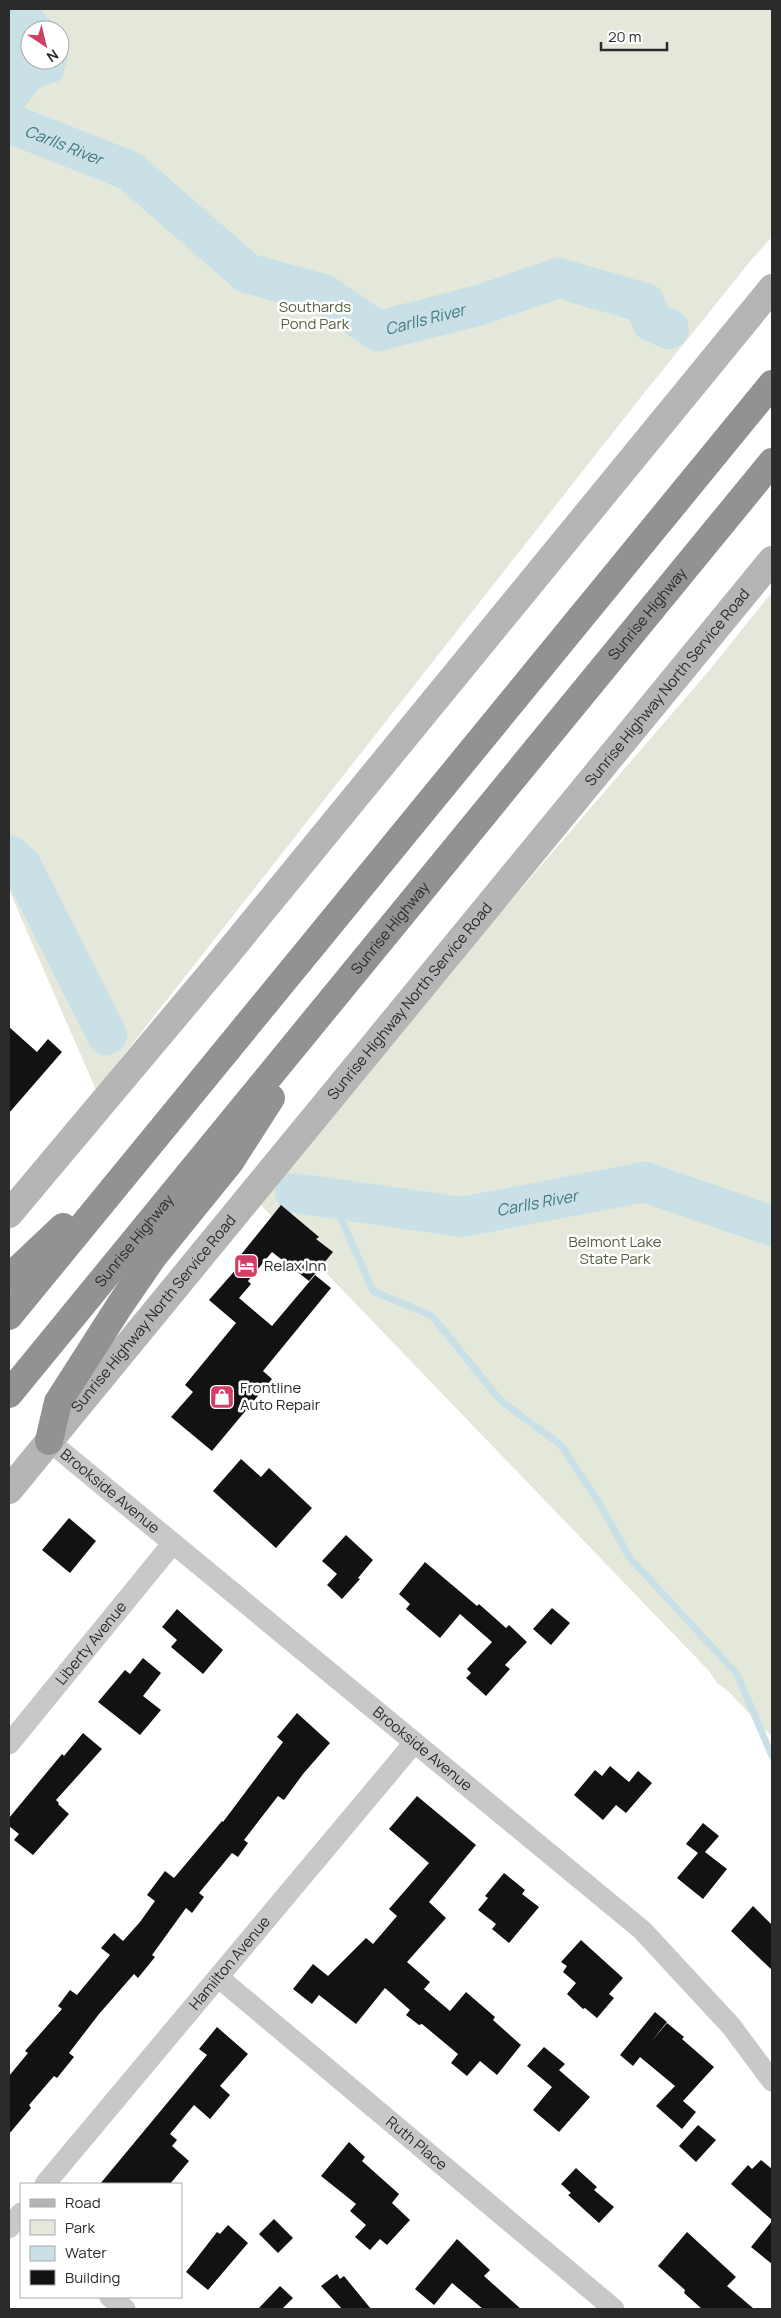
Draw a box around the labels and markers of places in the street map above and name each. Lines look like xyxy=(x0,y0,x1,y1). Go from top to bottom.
hotel icon: Relax Inn xyxy=(233,1253,259,1279)
place label: Relax Inn xyxy=(264,1255,326,1276)
place label: Frontline Auto Repair xyxy=(240,1377,321,1415)
shop icon: Frontline Auto Repair xyxy=(209,1384,235,1410)

